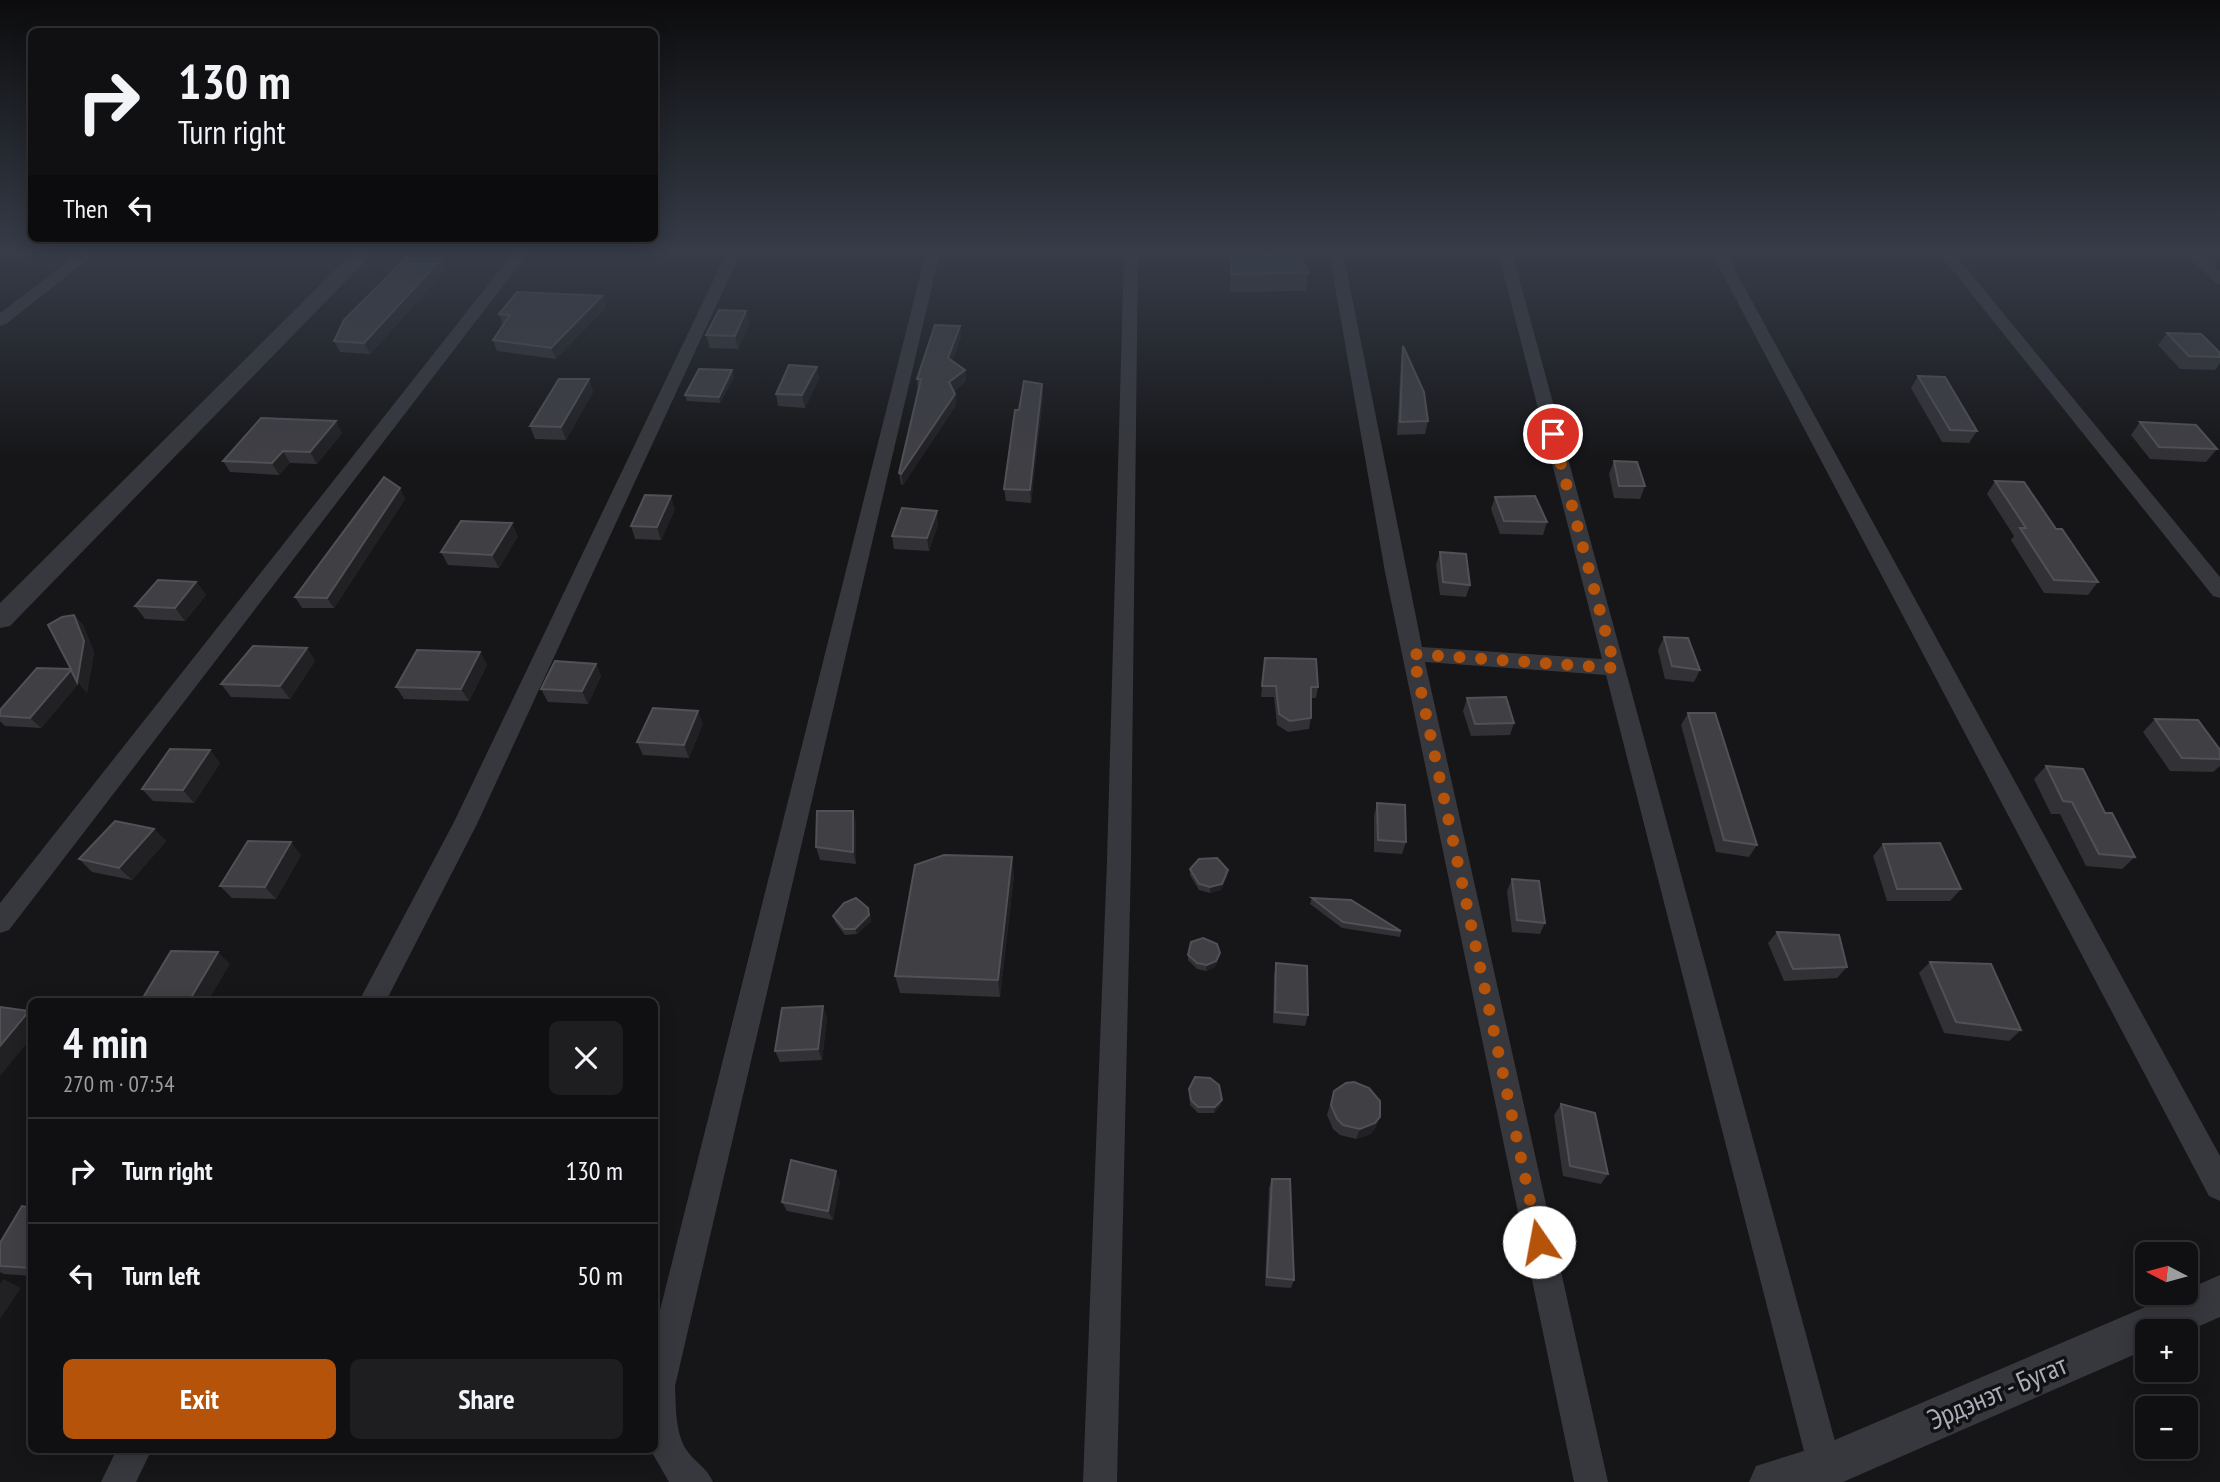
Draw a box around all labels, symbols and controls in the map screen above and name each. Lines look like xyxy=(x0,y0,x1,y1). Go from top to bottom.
text: 130 m xyxy=(178,49,291,113)
icon: right xyxy=(63,56,154,147)
text: Turn right xyxy=(178,111,286,153)
icon: left xyxy=(122,189,160,227)
text: Then xyxy=(63,192,108,225)
pin xyxy=(1523,404,1583,464)
icon: arrive xyxy=(1534,415,1572,453)
text: 4 min xyxy=(63,1015,148,1070)
button: close xyxy=(549,1021,623,1095)
text: 270 m · 07:54 xyxy=(63,1069,175,1098)
icon: right xyxy=(63,1152,101,1190)
text: Turn right xyxy=(122,1154,213,1187)
text: 130 m xyxy=(565,1154,623,1187)
position arrow xyxy=(1502,1205,1576,1279)
north arrow xyxy=(2135,1242,2198,1306)
map controls xyxy=(2135,1242,2198,1459)
icon: left xyxy=(63,1257,101,1295)
text: Turn left xyxy=(122,1259,200,1292)
text: 50 m xyxy=(577,1259,623,1292)
button: + xyxy=(2135,1319,2198,1382)
street label: Эрдэнэт - Бугат xyxy=(1922,1346,2072,1437)
button: Exit xyxy=(63,1359,336,1439)
button: Share xyxy=(350,1359,623,1439)
button: − xyxy=(2135,1396,2198,1459)

